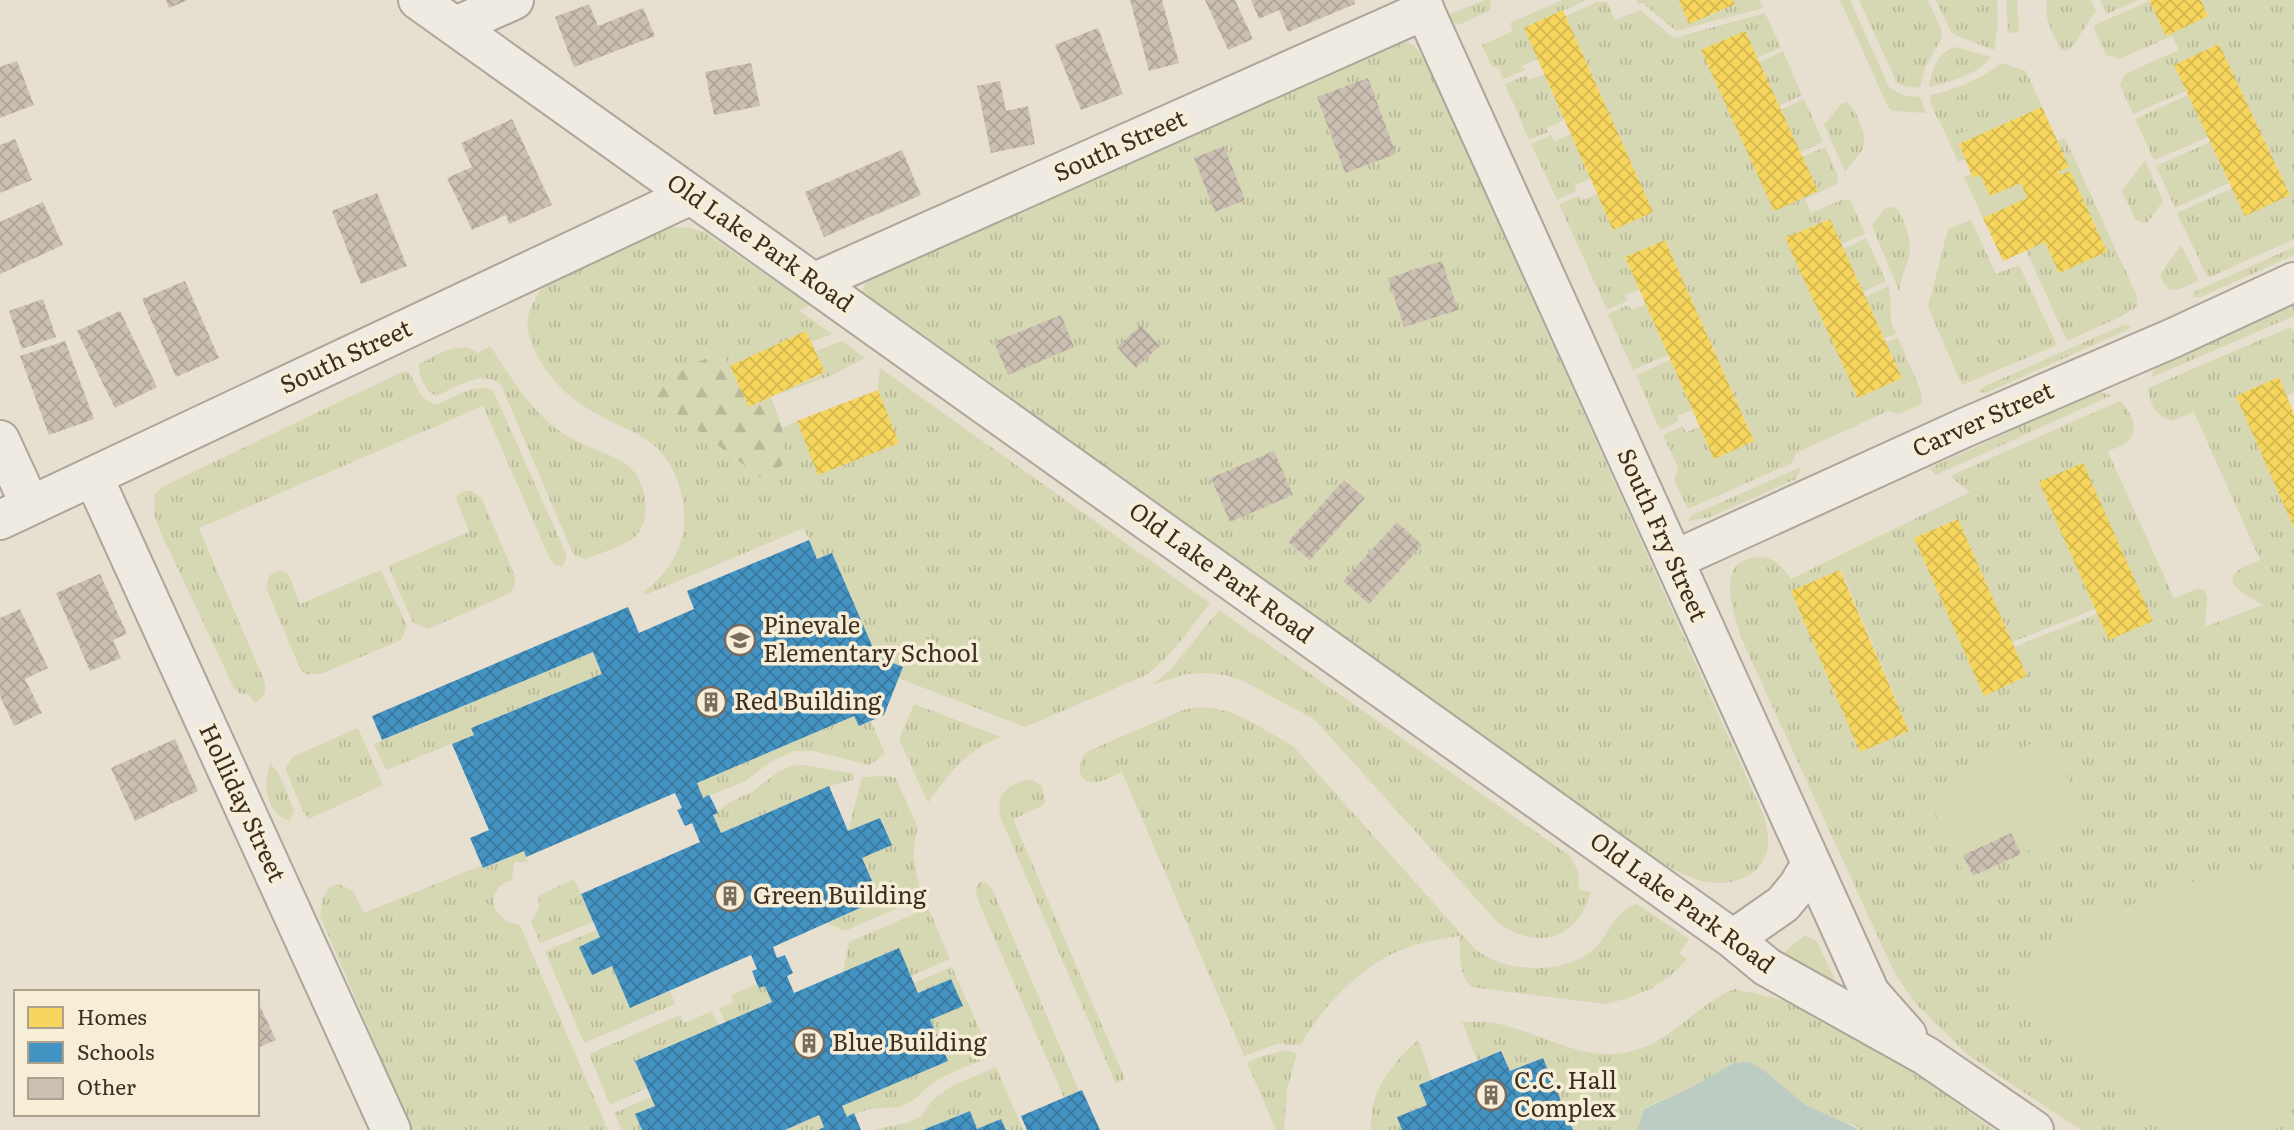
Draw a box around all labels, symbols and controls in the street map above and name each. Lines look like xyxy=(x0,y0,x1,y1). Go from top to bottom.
street label: South Street xyxy=(1047,99,1191,189)
street label: Old Lake Park Road xyxy=(661,163,862,319)
street label: South Street xyxy=(273,309,417,401)
street label: Carver Street xyxy=(1906,371,2058,464)
street label: South Fry Street xyxy=(1610,442,1718,626)
street label: Old Lake Park Road xyxy=(1123,492,1322,650)
place label: Pinevale Elementary School xyxy=(763,606,979,669)
school or university icon: Pinevale Elementary School xyxy=(723,623,757,657)
place label: Red Building xyxy=(734,682,882,717)
building icon: Red Building xyxy=(694,685,728,719)
street label: Holliday Street xyxy=(192,717,296,887)
street label: Old Lake Park Road xyxy=(1584,822,1783,980)
place label: Green Building xyxy=(753,876,927,911)
building icon: Green Building xyxy=(713,879,747,913)
legend xyxy=(14,990,259,1116)
text: Homes xyxy=(77,1000,147,1031)
place label: Blue Building xyxy=(832,1023,987,1058)
building icon: Blue Building xyxy=(792,1026,826,1060)
text: Schools xyxy=(77,1035,155,1066)
place label: C.C. Hall Complex xyxy=(1514,1061,1617,1124)
text: Other xyxy=(77,1070,136,1101)
building icon: C.C. Hall Complex xyxy=(1474,1078,1508,1112)

